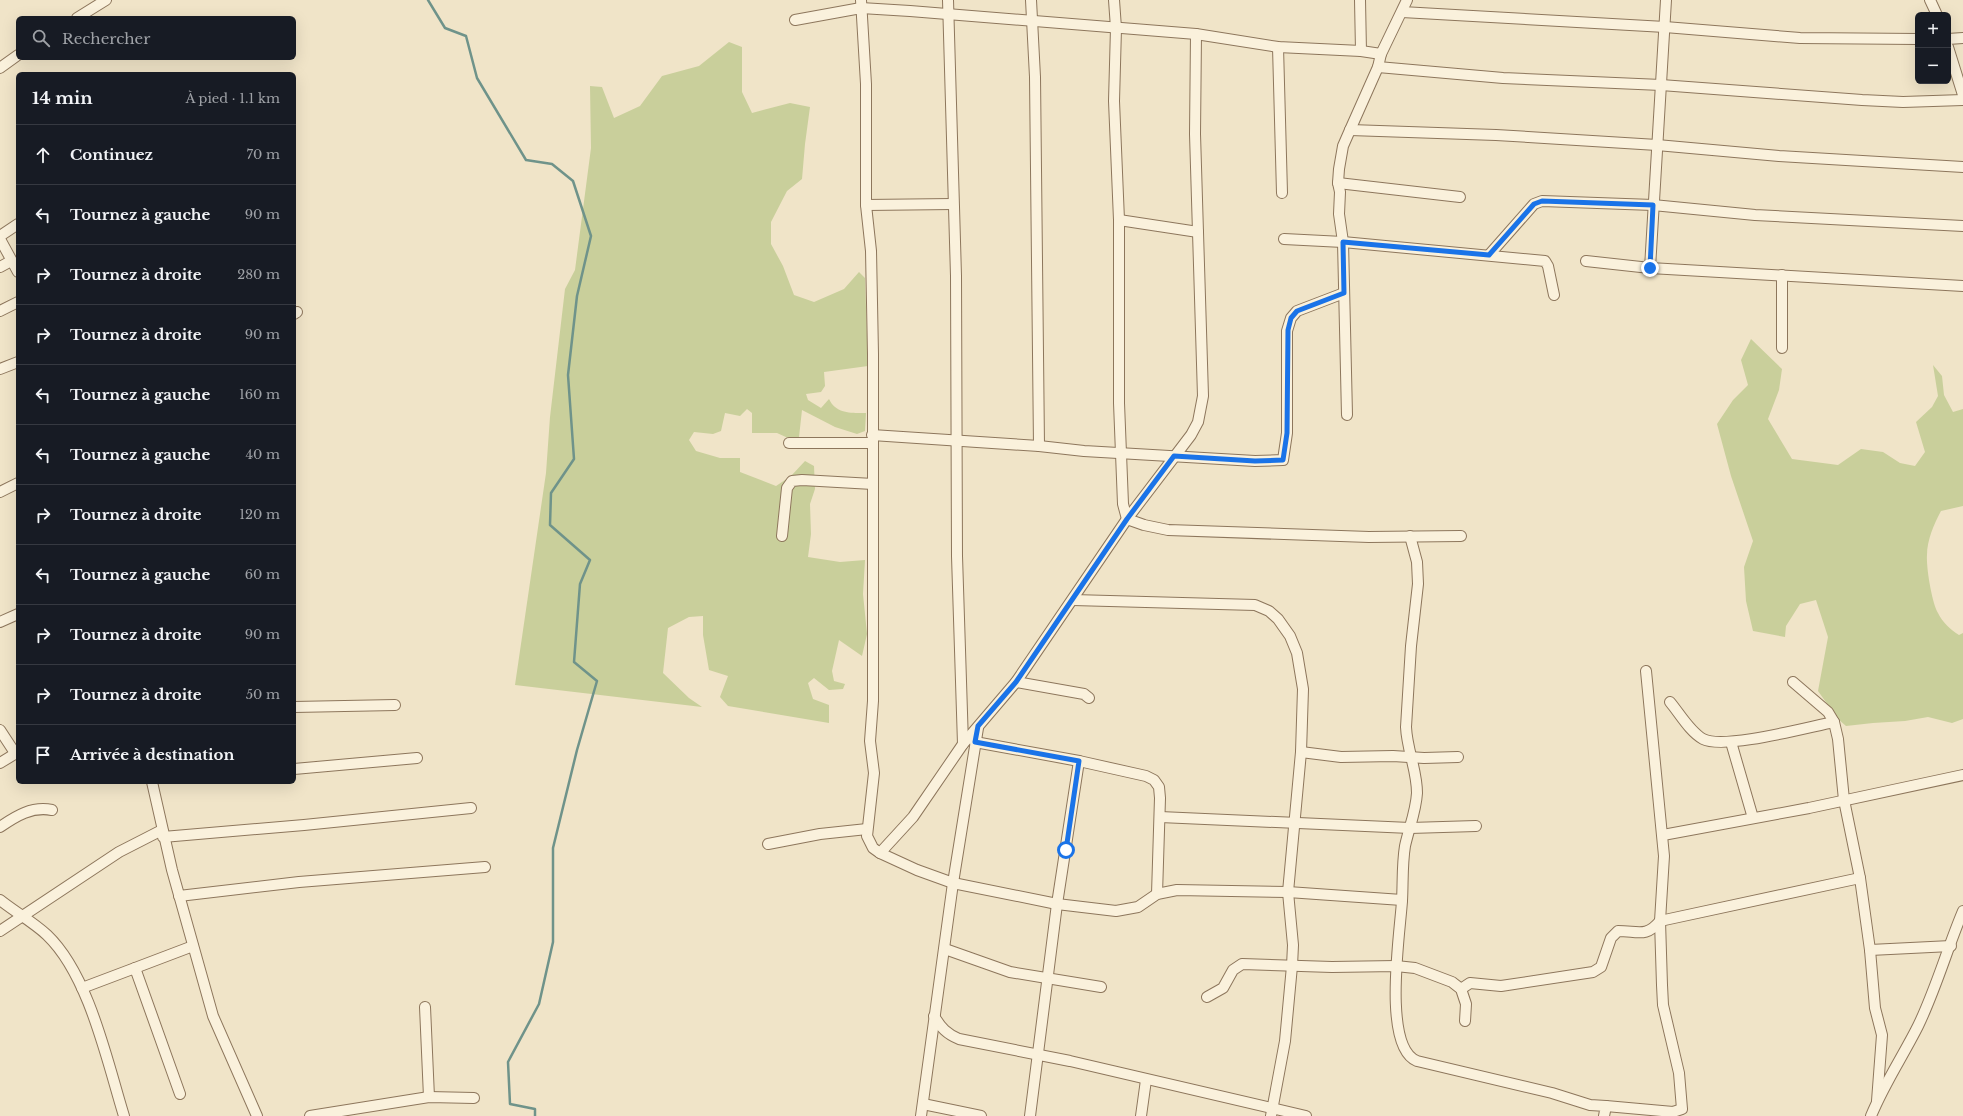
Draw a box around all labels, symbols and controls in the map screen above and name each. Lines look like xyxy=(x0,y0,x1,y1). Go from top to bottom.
map controls xyxy=(1915,12,1951,84)
button: + xyxy=(1915,12,1951,48)
search box xyxy=(16,16,296,60)
icon: search xyxy=(30,27,52,49)
text: Rechercher xyxy=(62,29,150,48)
button: − xyxy=(1915,48,1951,84)
text: 14 min xyxy=(32,88,93,109)
text: À pied · 1.1 km xyxy=(185,90,280,107)
icon: ahead xyxy=(32,144,54,166)
text: Continuez xyxy=(70,145,153,164)
text: 70 m xyxy=(247,146,280,163)
icon: left xyxy=(32,204,54,226)
text: Tournez à gauche xyxy=(70,205,210,224)
text: 90 m xyxy=(245,206,280,223)
route end xyxy=(1641,259,1659,277)
icon: right xyxy=(32,264,54,286)
text: Tournez à droite xyxy=(70,265,202,284)
text: 280 m xyxy=(237,266,280,283)
icon: right xyxy=(32,324,54,346)
text: Tournez à droite xyxy=(70,325,202,344)
text: 90 m xyxy=(245,326,280,343)
icon: left xyxy=(32,384,54,406)
text: Tournez à gauche xyxy=(70,385,210,404)
text: 160 m xyxy=(239,386,280,403)
icon: left xyxy=(32,444,54,466)
text: Tournez à gauche xyxy=(70,445,210,464)
text: 40 m xyxy=(245,446,280,463)
icon: right xyxy=(32,504,54,526)
text: Tournez à droite xyxy=(70,505,202,524)
text: 120 m xyxy=(239,506,280,523)
icon: left xyxy=(32,564,54,586)
text: Tournez à gauche xyxy=(70,565,210,584)
text: 60 m xyxy=(245,566,280,583)
icon: right xyxy=(32,624,54,646)
text: Tournez à droite xyxy=(70,625,202,644)
text: 90 m xyxy=(245,626,280,643)
icon: right xyxy=(32,684,54,706)
text: Tournez à droite xyxy=(70,685,202,704)
text: 50 m xyxy=(246,686,280,703)
icon: arrive xyxy=(32,744,54,766)
text: Arrivée à destination xyxy=(70,745,234,764)
route start xyxy=(1057,841,1075,859)

